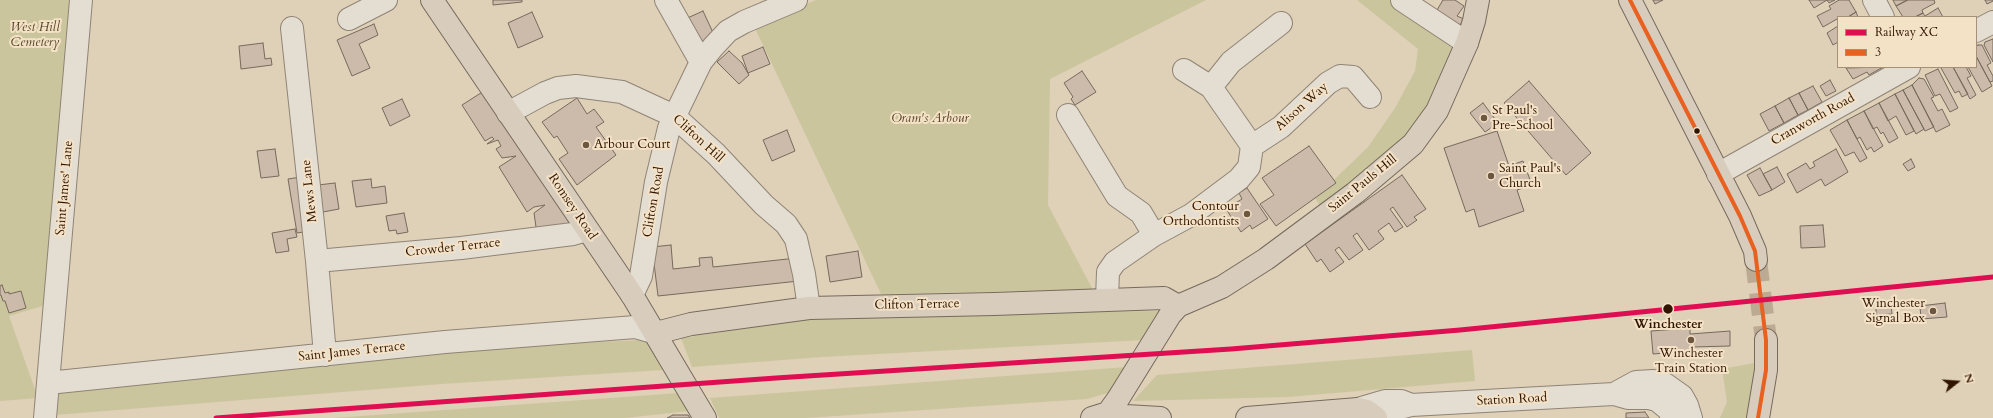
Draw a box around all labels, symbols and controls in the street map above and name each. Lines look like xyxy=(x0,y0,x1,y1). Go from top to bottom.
legend xyxy=(1837,16,1977,68)
park label: West Hill Cemetery xyxy=(10,20,60,51)
text: Railway XC xyxy=(1875,24,1938,40)
text: 3 xyxy=(1875,44,1881,60)
street label: Alison Way xyxy=(1273,79,1331,135)
street label: Cranworth Road xyxy=(1768,91,1858,149)
place label: St Paul's Pre-School xyxy=(1492,103,1553,134)
park label: Oram's Arbour xyxy=(891,111,969,127)
street label: Clifton Hill xyxy=(669,112,727,166)
marker: St Paul's Pre-School xyxy=(1479,113,1489,123)
unlabelled marker xyxy=(1692,126,1702,136)
place label: Arbour Court xyxy=(594,137,670,153)
street label: Saint James' Lane xyxy=(53,140,77,236)
marker: Arbour Court xyxy=(581,140,591,150)
street label: Saint Pauls Hill xyxy=(1326,152,1400,216)
street label: Mews Lane xyxy=(299,159,321,223)
place label: Saint Paul's Church xyxy=(1499,161,1561,192)
street label: Clifton Road xyxy=(640,165,668,239)
street label: Romsey Road xyxy=(544,171,600,243)
marker: Saint Paul's Church xyxy=(1486,171,1496,181)
place label: Contour Orthodontists xyxy=(1163,199,1239,230)
marker: Contour Orthodontists xyxy=(1242,209,1252,219)
street label: Crowder Terrace xyxy=(405,235,501,261)
street label: Clifton Terrace xyxy=(874,296,960,314)
place label: Winchester Signal Box xyxy=(1862,296,1925,327)
marker: Winchester xyxy=(1661,302,1675,316)
marker: Winchester Signal Box xyxy=(1928,306,1938,316)
place label: Winchester xyxy=(1634,317,1702,333)
marker: Winchester Train Station xyxy=(1686,335,1696,345)
street label: Saint James Terrace xyxy=(298,339,406,365)
place label: Winchester Train Station xyxy=(1655,346,1727,377)
north arrow xyxy=(1937,362,1977,402)
text: N xyxy=(1960,372,1978,385)
street label: Station Road xyxy=(1476,390,1548,410)

